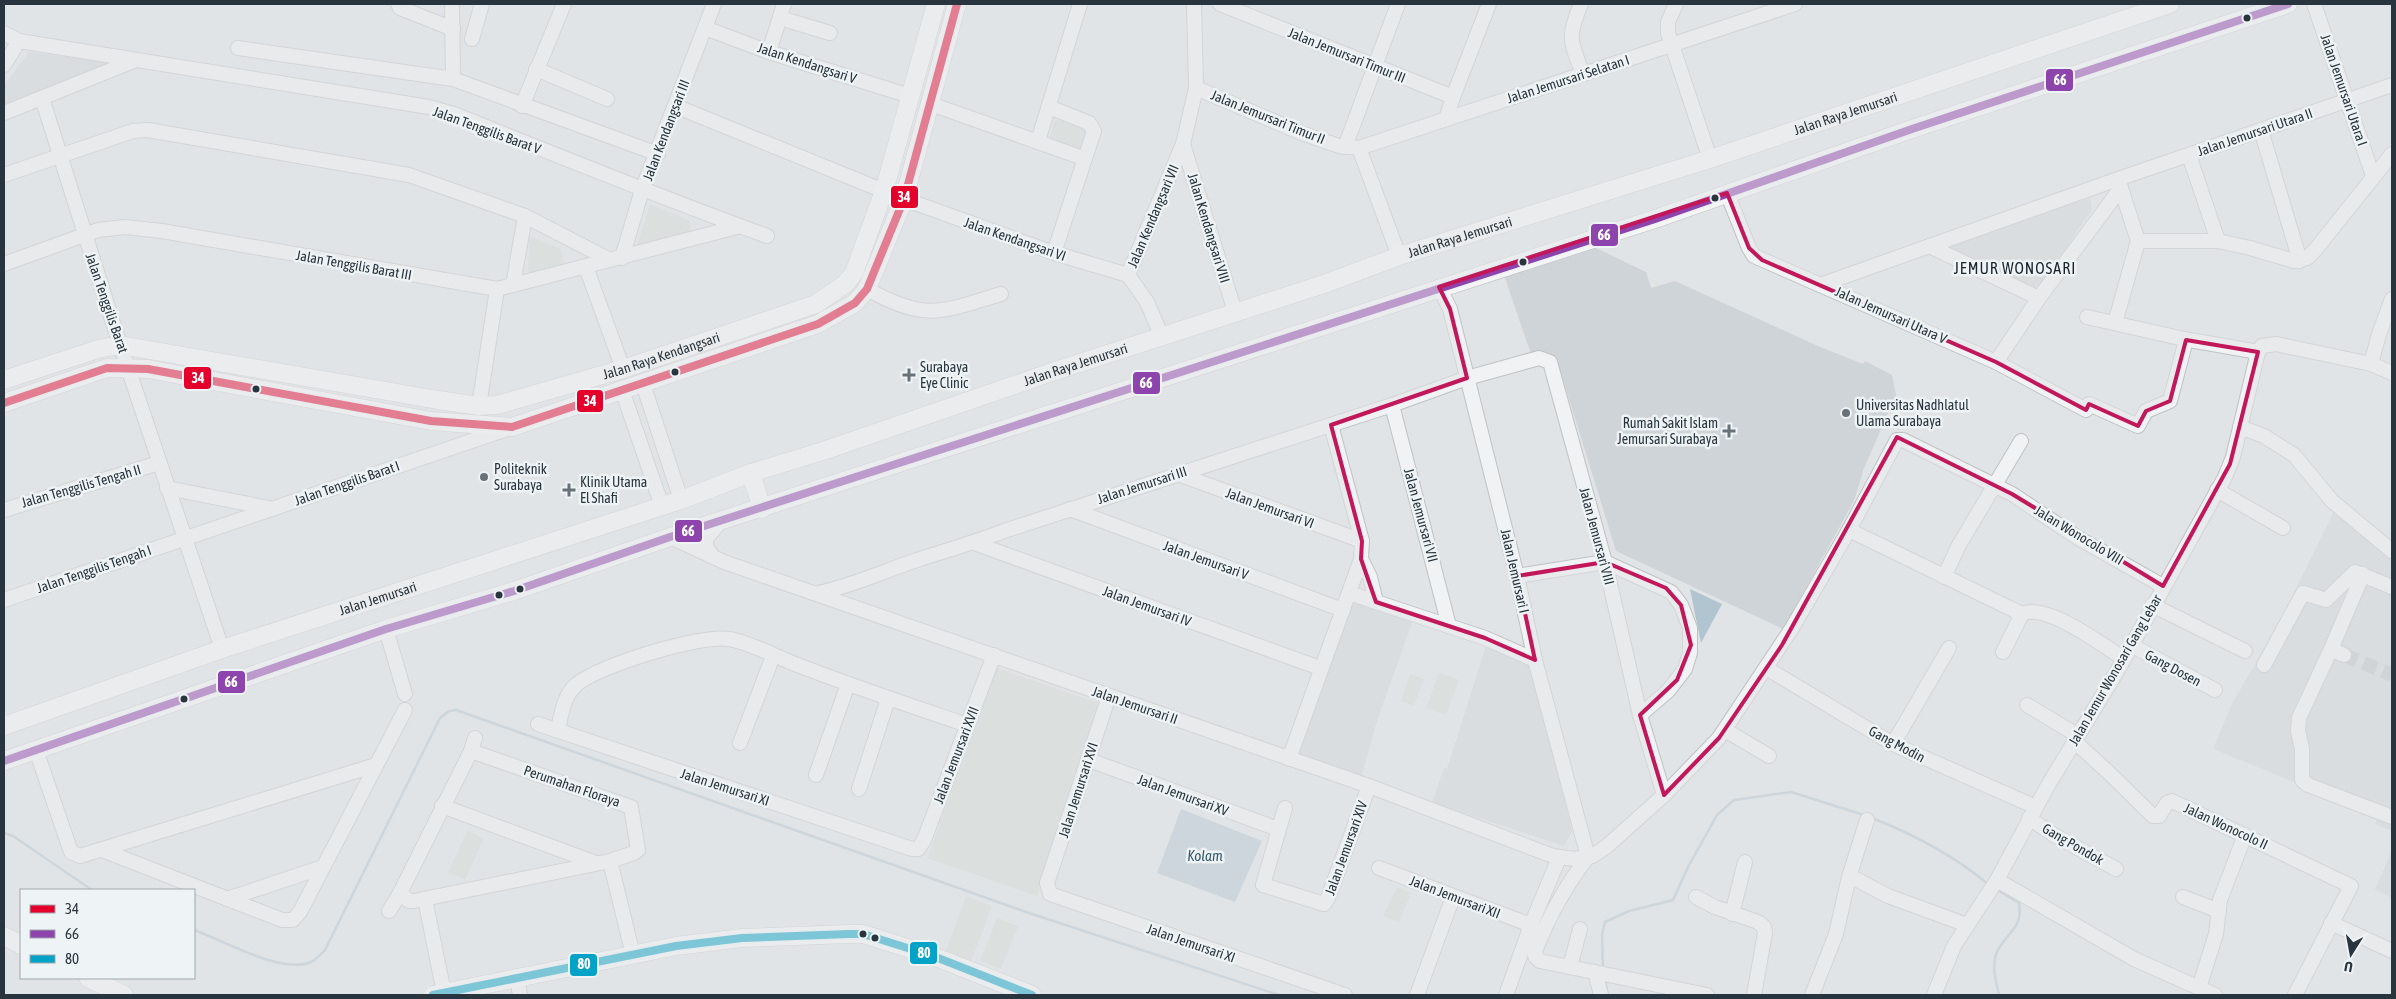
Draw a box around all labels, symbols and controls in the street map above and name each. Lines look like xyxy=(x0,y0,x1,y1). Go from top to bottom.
unlabelled marker xyxy=(2242,13,2252,23)
street label: Jalan Jemursari Timur III xyxy=(1286,24,1408,86)
street label: Jalan Jemursari Utara I xyxy=(2317,32,2371,148)
street label: Jalan Kendangsari V xyxy=(755,39,859,87)
street label: Jalan Jemursari Selatan I xyxy=(1505,52,1631,106)
line badge: 66 xyxy=(2045,68,2074,92)
text: 66 xyxy=(2053,72,2067,88)
street label: Jalan Kendangsari III xyxy=(639,77,693,183)
street label: Jalan Jemursari Timur II xyxy=(1209,87,1327,147)
street label: Jalan Raya Jemursari xyxy=(1792,88,1899,138)
street label: Jalan Tenggilis Barat V xyxy=(431,103,543,157)
street label: Jalan Jemursari Utara II xyxy=(2195,105,2315,159)
street label: Jalan Kendangsari VII xyxy=(1124,162,1182,270)
street label: Jalan Kendangsari VIII xyxy=(1185,171,1233,285)
line badge: 34 xyxy=(890,185,919,209)
text: 34 xyxy=(897,189,911,205)
unlabelled marker xyxy=(1710,193,1720,203)
street label: Jalan Raya Jemursari xyxy=(1406,213,1514,261)
street label: Jalan Kendangsari VI xyxy=(962,214,1068,264)
line badge: 66 xyxy=(1590,223,1619,247)
text: 66 xyxy=(1597,227,1611,243)
street label: Jalan Tenggilis Barat III xyxy=(295,247,413,283)
street label: Jalan Tenggilis Barat xyxy=(82,251,132,355)
unlabelled marker xyxy=(1518,257,1528,267)
district label: JEMUR WONOSARI xyxy=(1954,259,2076,277)
street label: Jalan Jemursari Utara V xyxy=(1833,283,1949,347)
street label: Jalan Raya Kendangsari xyxy=(601,329,722,382)
street label: Jalan Raya Jemursari xyxy=(1022,340,1129,389)
place label: Surabaya Eye Clinic xyxy=(920,359,969,391)
line badge: 34 xyxy=(183,366,212,390)
unlabelled marker xyxy=(670,367,680,377)
marker: Surabaya Eye Clinic xyxy=(902,368,916,382)
text: 34 xyxy=(191,370,205,386)
line badge: 66 xyxy=(1132,371,1161,395)
text: 66 xyxy=(1139,375,1153,391)
unlabelled marker xyxy=(251,384,261,394)
line badge: 34 xyxy=(576,389,604,413)
text: 34 xyxy=(583,393,597,409)
place label: Universitas Nadhlatul Ulama Surabaya xyxy=(1856,397,1969,429)
marker: Universitas Nadhlatul Ulama Surabaya xyxy=(1840,407,1852,419)
place label: Rumah Sakit Islam Jemursari Surabaya xyxy=(1617,415,1718,447)
marker: Rumah Sakit Islam Jemursari Surabaya xyxy=(1722,424,1736,438)
street label: Jalan Tenggilis Barat I xyxy=(292,458,402,508)
street label: Jalan Tenggilis Tengah II xyxy=(19,461,143,511)
place label: Politeknik Surabaya xyxy=(494,461,547,493)
street label: Jalan Jemursari III xyxy=(1095,463,1189,507)
street label: Jalan Jemursari VII xyxy=(1401,466,1441,564)
marker: Politeknik Surabaya xyxy=(478,471,490,483)
place label: Klinik Utama El Shafi xyxy=(580,474,647,506)
marker: Klinik Utama El Shafi xyxy=(562,483,576,497)
street label: Jalan Jemursari VI xyxy=(1224,485,1316,531)
street label: Jalan Jemursari VIII xyxy=(1576,486,1618,586)
street label: Jalan Wonocolo VIII xyxy=(2032,502,2126,568)
line badge: 66 xyxy=(674,519,703,543)
text: 66 xyxy=(681,523,695,539)
street label: Jalan Jemursari I xyxy=(1498,527,1532,615)
street label: Jalan Jemursari V xyxy=(1161,537,1251,583)
street label: Jalan Tenggilis Tengah I xyxy=(35,542,153,596)
street label: Jalan Jemursari xyxy=(337,578,419,618)
street label: Jalan Jemursari IV xyxy=(1101,583,1193,629)
unlabelled marker xyxy=(515,584,525,594)
unlabelled marker xyxy=(494,590,504,600)
street label: Jalan Jemur Wonosari Gang Lebar xyxy=(2065,591,2165,748)
street label: Gang Dosen xyxy=(2142,647,2204,689)
line badge: 66 xyxy=(217,670,246,694)
text: 66 xyxy=(224,674,238,690)
street label: Jalan Jemursari II xyxy=(1090,683,1180,727)
unlabelled marker xyxy=(179,694,189,704)
street label: Jalan Jemursari XVII xyxy=(930,704,982,806)
street label: Gang Modin xyxy=(1866,723,1928,765)
street label: Jalan Jemursari XVI xyxy=(1055,740,1101,840)
street label: Perumahan Floraya xyxy=(522,762,622,810)
street label: Jalan Jemursari XI xyxy=(679,765,771,809)
street label: Jalan Jemursari XV xyxy=(1135,771,1231,819)
street label: Jalan Jemursari XIV xyxy=(1322,799,1371,897)
street label: Jalan Wonocolo II xyxy=(2182,800,2270,852)
street label: Gang Pondok xyxy=(2040,820,2106,868)
water label: Kolam xyxy=(1187,847,1223,864)
street label: Jalan Jemursari XII xyxy=(1407,872,1503,922)
legend xyxy=(20,889,195,979)
text: 34 xyxy=(65,900,79,917)
street label: Jalan Jemursari XI xyxy=(1145,920,1237,966)
text: 66 xyxy=(65,925,79,942)
unlabelled marker xyxy=(858,929,868,939)
north arrow xyxy=(2326,929,2376,979)
unlabelled marker xyxy=(870,933,880,943)
line badge: 80 xyxy=(909,941,938,965)
text: 80 xyxy=(917,945,931,961)
text: 80 xyxy=(65,950,79,967)
line badge: 80 xyxy=(569,953,598,977)
text: 80 xyxy=(577,956,591,972)
text: U xyxy=(2343,958,2354,975)

